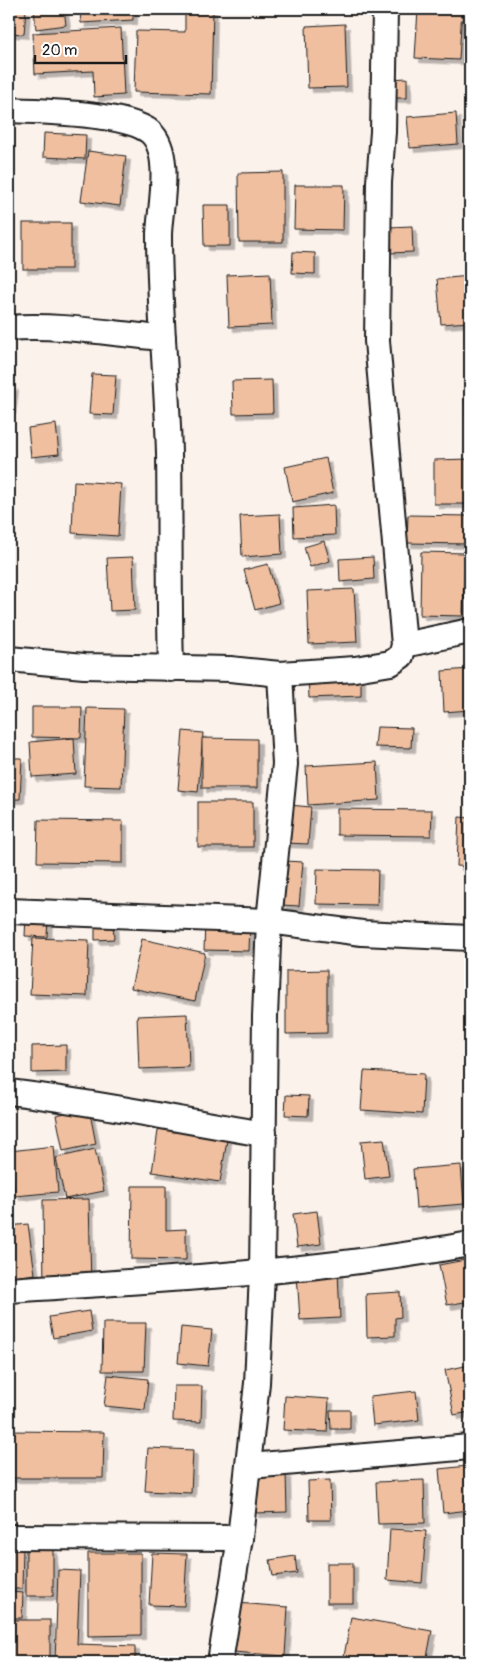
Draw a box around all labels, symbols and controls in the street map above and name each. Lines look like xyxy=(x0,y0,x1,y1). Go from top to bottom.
scale bar xyxy=(35,32,126,64)
text: 20 m xyxy=(42,41,77,60)

